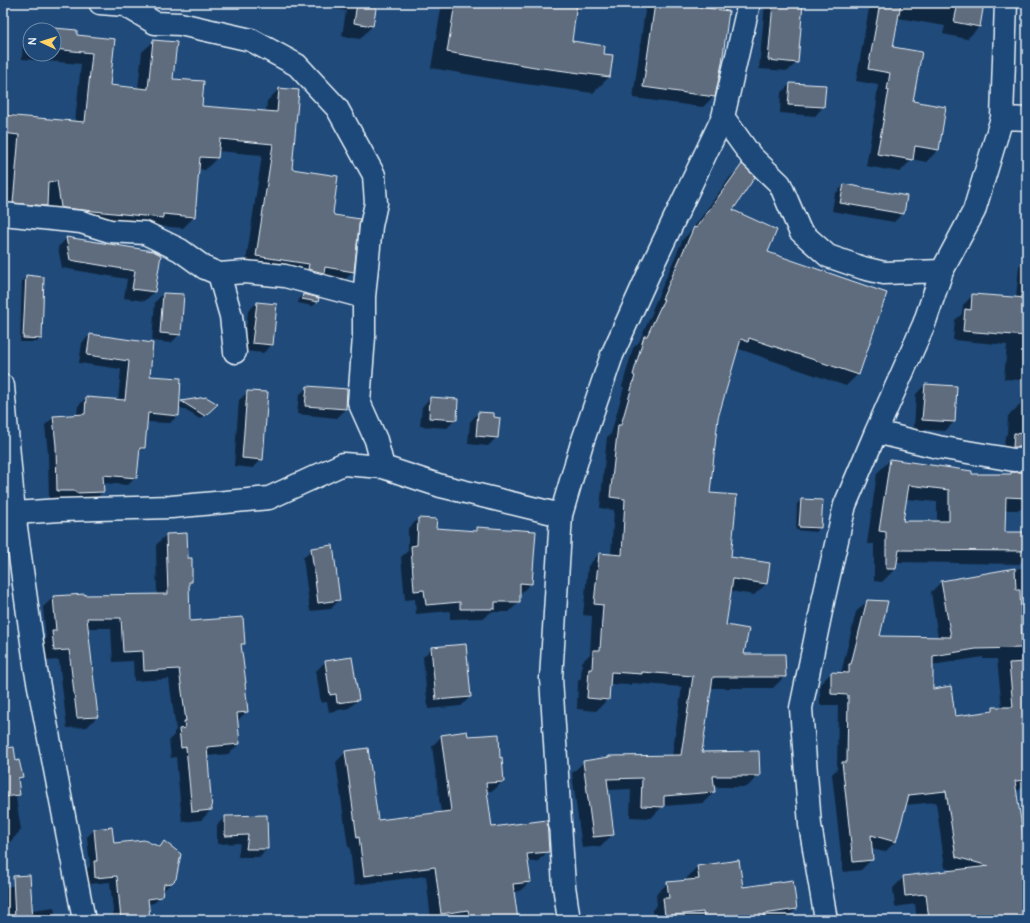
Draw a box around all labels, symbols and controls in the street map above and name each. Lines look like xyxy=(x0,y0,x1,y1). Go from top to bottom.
north arrow xyxy=(22,22,62,62)
text: N xyxy=(26,37,39,46)

